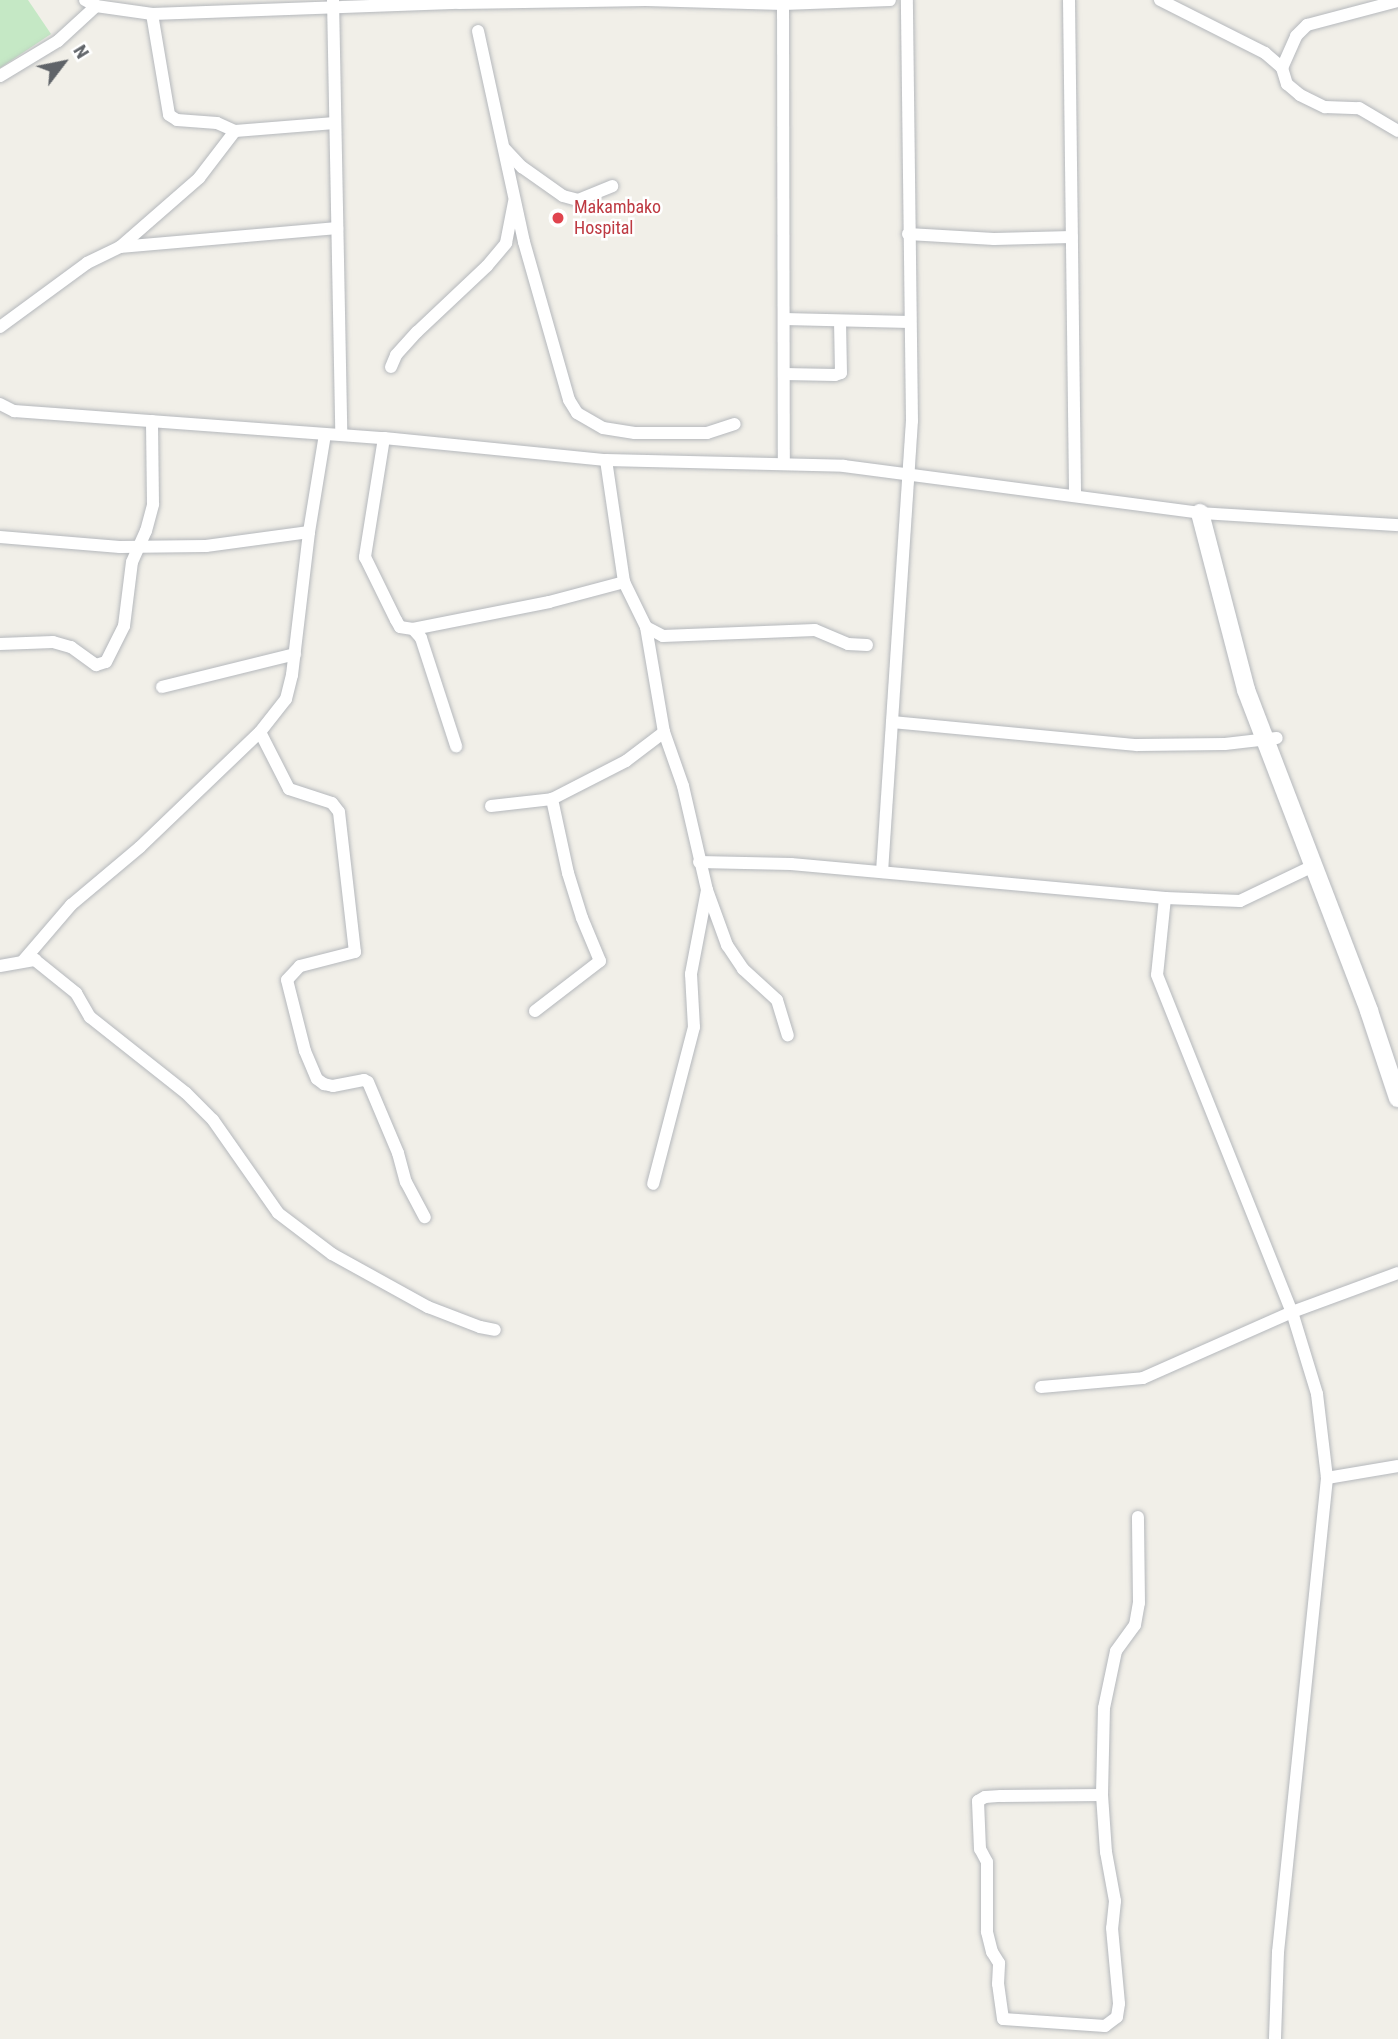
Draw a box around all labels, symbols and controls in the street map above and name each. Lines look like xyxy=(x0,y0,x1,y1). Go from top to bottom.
north arrow xyxy=(28,28,98,98)
text: N xyxy=(68,41,94,63)
place label: Makambako Hospital xyxy=(574,197,661,240)
marker: Makambako Hospital xyxy=(548,208,568,228)

